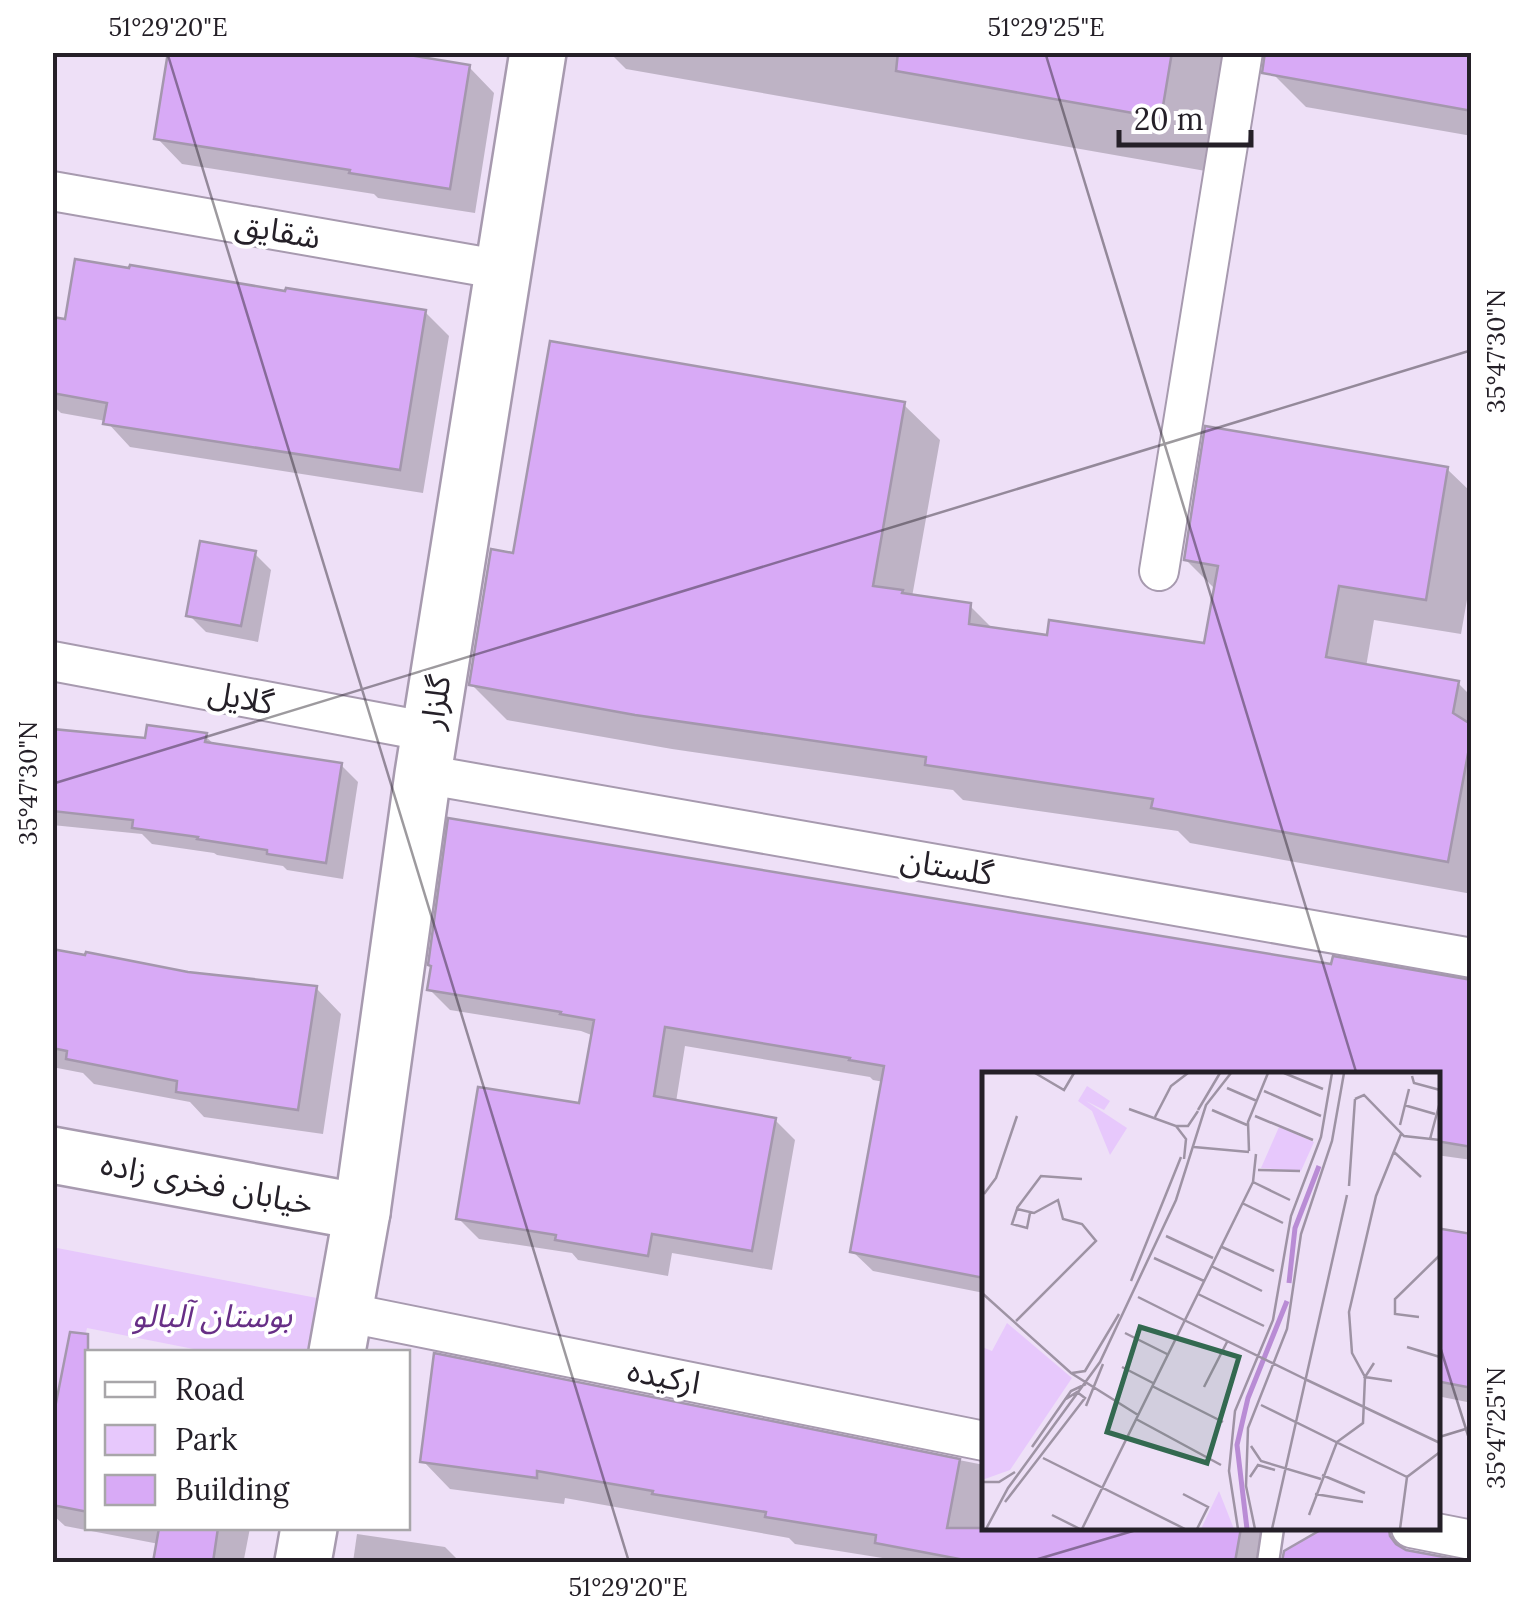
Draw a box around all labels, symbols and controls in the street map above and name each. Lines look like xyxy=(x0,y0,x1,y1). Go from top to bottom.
text: 51°29'20"E xyxy=(108,11,228,43)
text: 51°29'25"E xyxy=(987,11,1105,43)
scale bar xyxy=(1119,85,1252,147)
text: 20 m xyxy=(1134,100,1203,138)
street label: شقایق xyxy=(232,202,324,258)
text: 35°47'30"N xyxy=(1480,289,1512,413)
street label: گلایل xyxy=(205,671,278,724)
street label: گلزار xyxy=(410,671,460,733)
text: 35°47'30"N xyxy=(12,721,44,845)
street label: گلستان xyxy=(898,838,997,894)
inset map xyxy=(982,1072,1439,1530)
street label: خیابان فخری زاده xyxy=(97,1142,317,1224)
park label: بوستان آلبالو xyxy=(132,1295,292,1336)
street label: ارکیده xyxy=(624,1349,704,1403)
legend xyxy=(85,1350,410,1530)
text: 35°47'25"N xyxy=(1480,1367,1512,1489)
text: Road xyxy=(175,1370,245,1408)
text: Park xyxy=(175,1420,237,1458)
text: Building xyxy=(175,1470,291,1509)
text: 51°29'20"E xyxy=(568,1571,688,1603)

